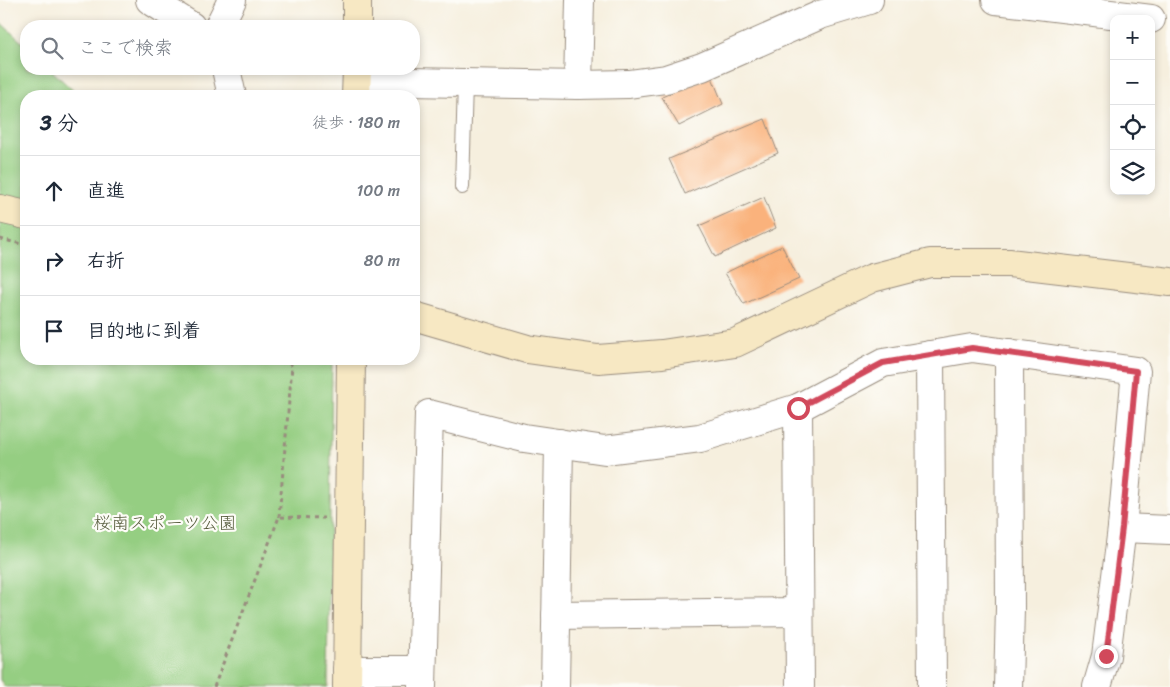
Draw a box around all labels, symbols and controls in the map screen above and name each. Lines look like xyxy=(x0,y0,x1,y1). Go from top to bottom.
map controls xyxy=(1110,15,1155,195)
button: + xyxy=(1110,15,1155,60)
search box xyxy=(20,20,420,75)
text: ここで検索 xyxy=(78,31,173,64)
icon: search xyxy=(38,34,66,62)
button: − xyxy=(1110,60,1155,105)
text: 3 分 xyxy=(40,104,78,142)
button: locate xyxy=(1110,105,1155,150)
text: 徒歩 · 180 m xyxy=(312,108,400,137)
button: layers xyxy=(1110,150,1155,195)
text: 直進 xyxy=(87,174,125,207)
text: 100 m xyxy=(356,176,400,205)
icon: ahead xyxy=(40,177,68,205)
text: 右折 xyxy=(87,244,125,277)
text: 80 m xyxy=(364,246,400,275)
icon: right xyxy=(40,247,68,275)
text: 目的地に到着 xyxy=(87,314,201,347)
icon: arrive xyxy=(40,317,68,345)
route start xyxy=(787,397,810,420)
park label: 桜南スポーツ公園 xyxy=(93,507,237,539)
route end xyxy=(1095,645,1118,668)

